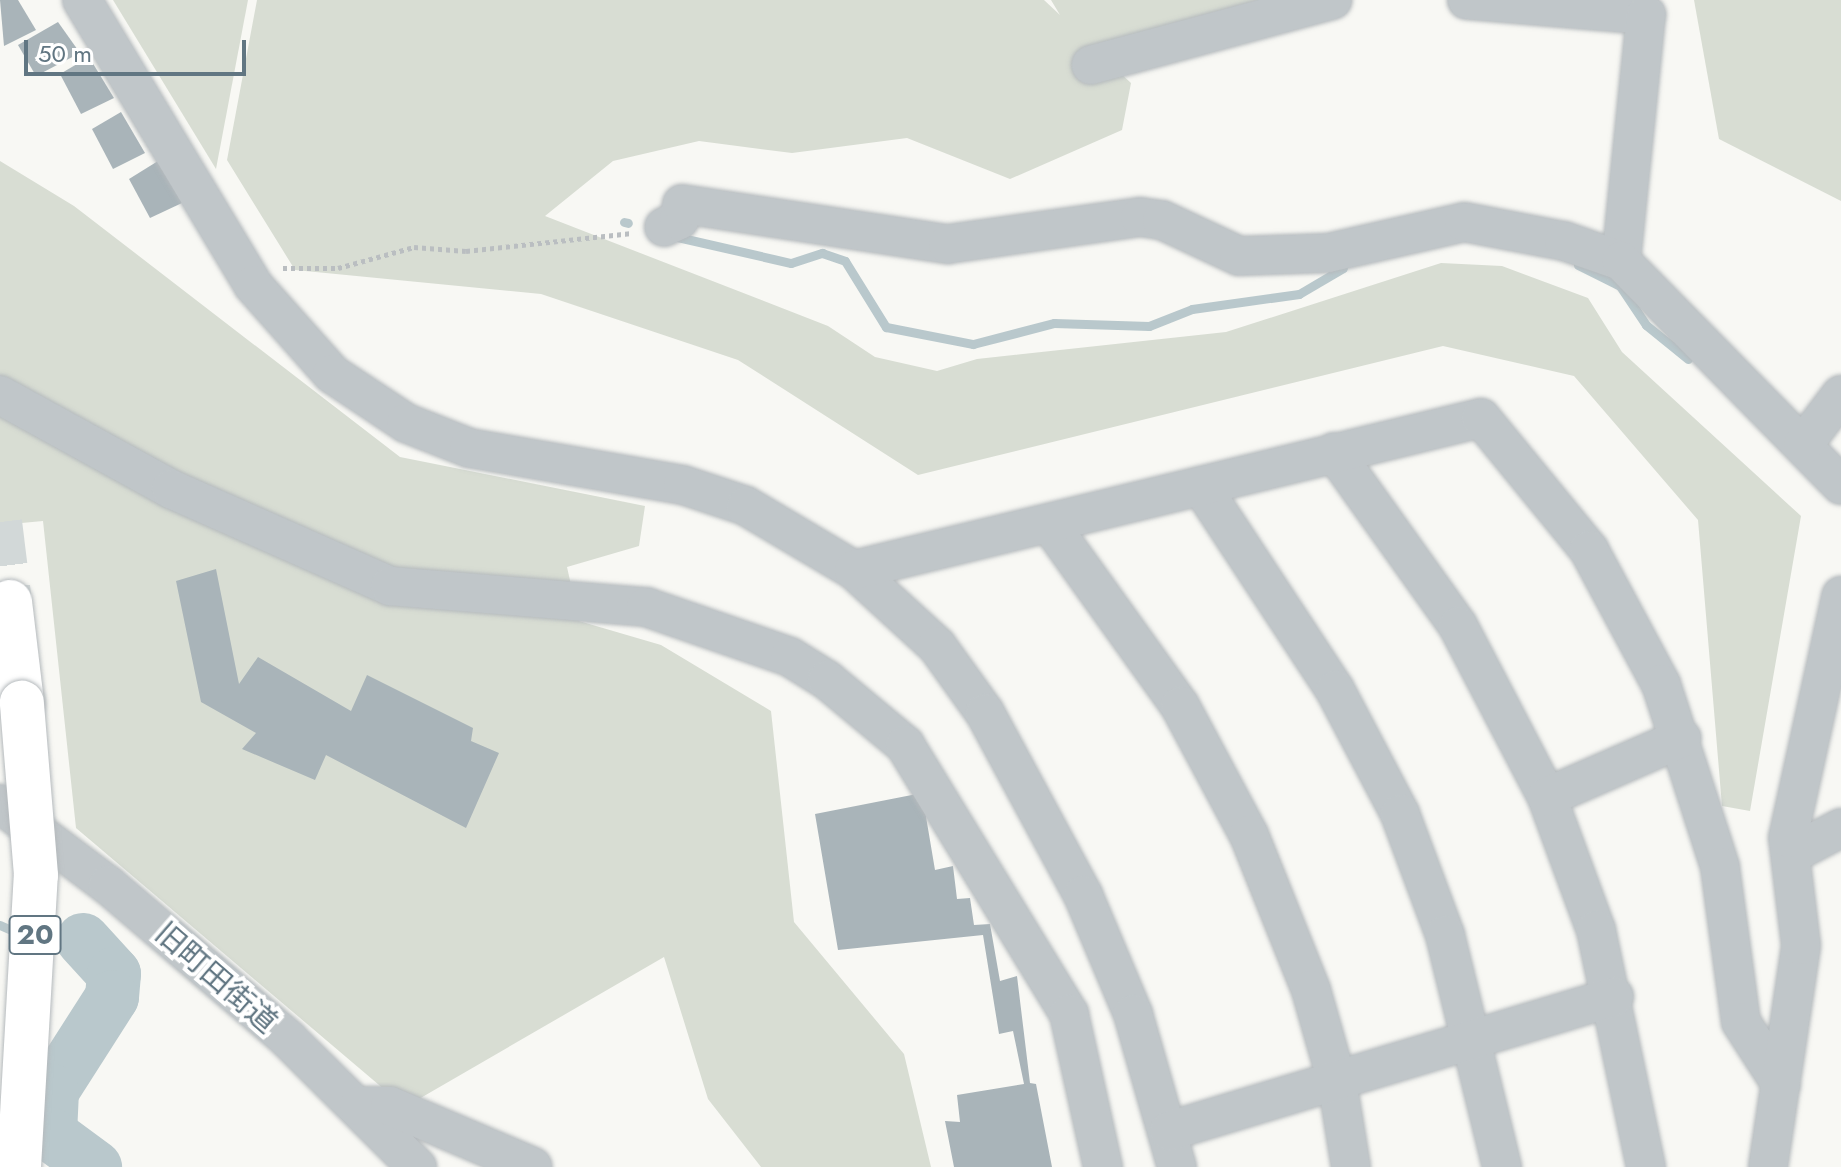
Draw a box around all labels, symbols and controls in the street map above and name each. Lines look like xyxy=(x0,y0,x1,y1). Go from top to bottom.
scale bar xyxy=(28,24,250,74)
text: 50 m xyxy=(38,36,92,71)
road number: 20 xyxy=(7,911,63,959)
street label: 旧町田街道 xyxy=(148,915,284,1041)

